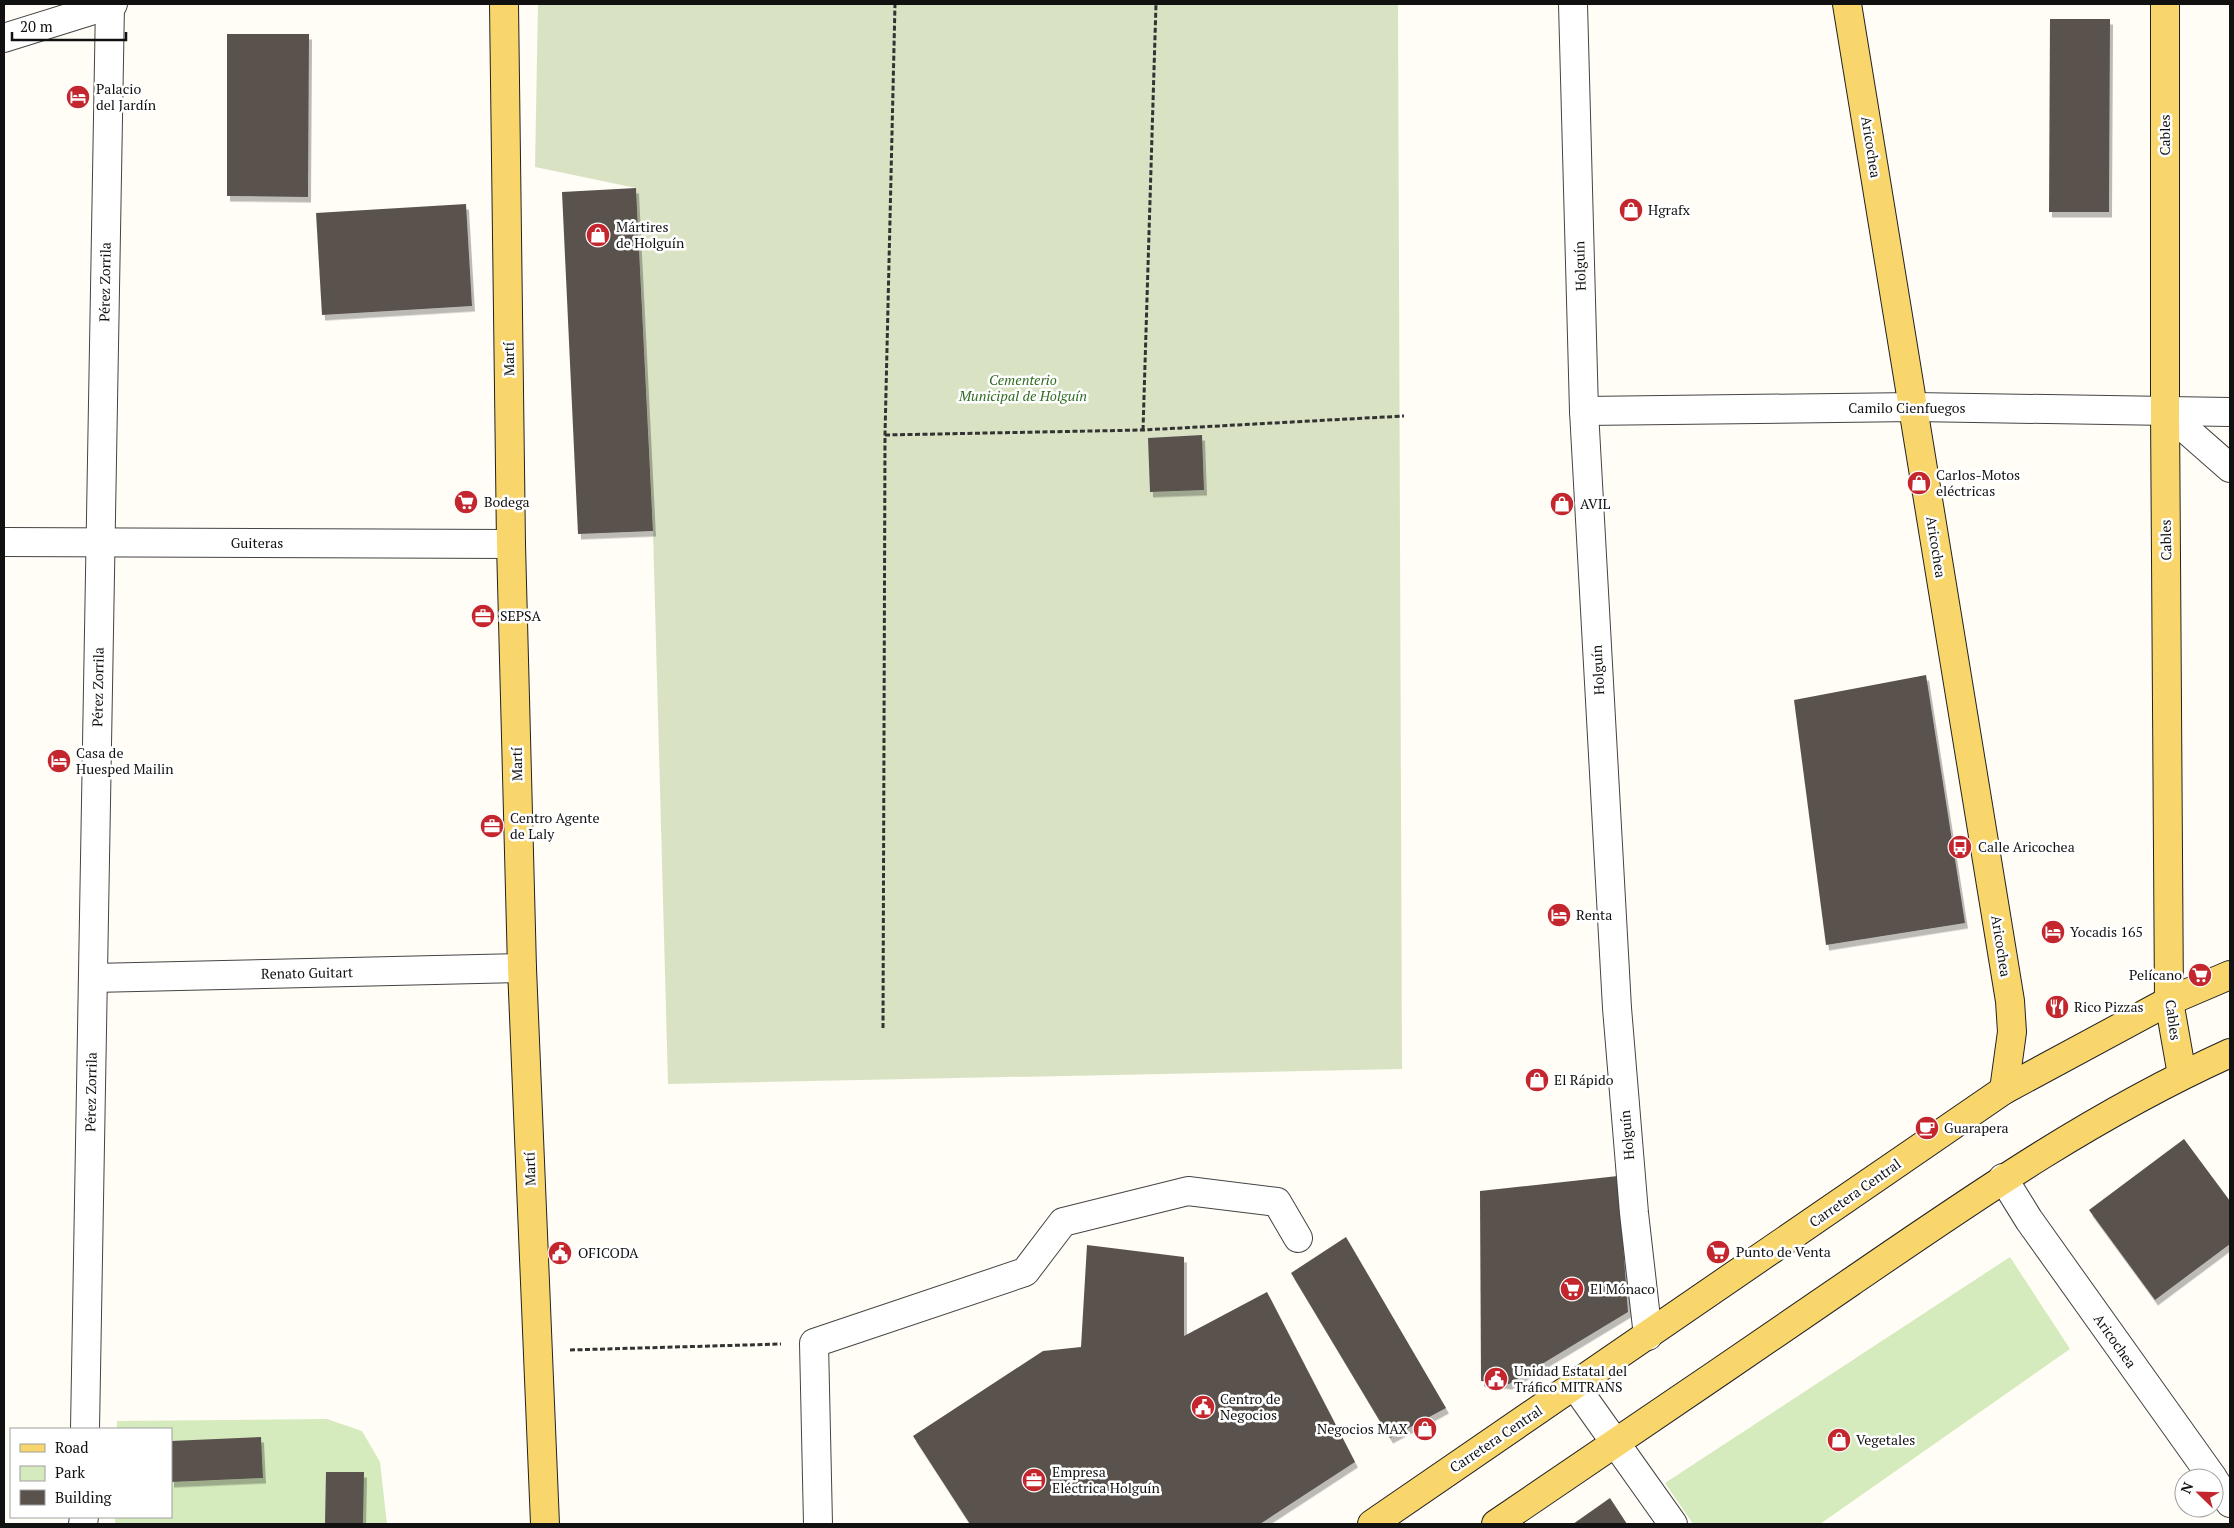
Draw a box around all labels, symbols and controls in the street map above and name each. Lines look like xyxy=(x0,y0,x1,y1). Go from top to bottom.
scale bar xyxy=(12,10,126,42)
text: 20 m xyxy=(20,16,53,36)
place label: Palacio del Jardín xyxy=(96,79,157,114)
hotel icon: Palacio del Jardín xyxy=(65,84,91,110)
street label: Cables xyxy=(2155,114,2174,156)
street label: Aricochea xyxy=(1857,115,1886,179)
shop icon: Hgrafx xyxy=(1618,197,1644,223)
place label: Hgrafx xyxy=(1648,200,1691,219)
place label: Mártires de Holguín xyxy=(616,217,685,252)
shop icon: Mártires de Holguín xyxy=(585,222,611,248)
street label: Holguín xyxy=(1569,240,1590,291)
street label: Pérez Zorrila xyxy=(94,242,115,322)
street label: Martí xyxy=(499,341,518,376)
park label: Cementerio Municipal de Holguín xyxy=(958,370,1087,405)
street label: Camilo Cienfuegos xyxy=(1848,398,1966,417)
place label: Carlos-Motos eléctricas xyxy=(1936,465,2020,500)
shop icon: Carlos-Motos eléctricas xyxy=(1906,470,1932,496)
supermarket icon: Bodega xyxy=(453,489,479,515)
shop icon: AVIL xyxy=(1549,491,1575,517)
place label: Bodega xyxy=(484,492,530,511)
place label: AVIL xyxy=(1580,494,1611,513)
street label: Aricochea xyxy=(1922,515,1951,579)
street label: Cables xyxy=(2156,519,2175,561)
street label: Guiteras xyxy=(231,533,283,552)
office icon: SEPSA xyxy=(470,603,496,629)
place label: SEPSA xyxy=(500,606,541,625)
street label: Holguín xyxy=(1587,644,1608,696)
street label: Pérez Zorrila xyxy=(87,647,108,727)
place label: Casa de Huesped Mailin xyxy=(76,743,174,778)
street label: Martí xyxy=(507,746,526,781)
hotel icon: Casa de Huesped Mailin xyxy=(46,748,72,774)
place label: Centro Agente de Laly xyxy=(510,808,600,843)
office icon: Centro Agente de Laly xyxy=(479,813,505,839)
bus stop icon: Calle Aricochea xyxy=(1947,834,1973,860)
place label: Calle Aricochea xyxy=(1978,837,2075,856)
hotel icon: Renta xyxy=(1546,902,1572,928)
place label: Renta xyxy=(1576,905,1612,924)
street label: Aricochea xyxy=(1987,914,2016,978)
hotel icon: Yocadis 165 xyxy=(2040,919,2066,945)
place label: Yocadis 165 xyxy=(2070,922,2143,941)
street label: Renato Guitart xyxy=(261,962,354,983)
supermarket icon: Pelícano xyxy=(2187,962,2213,988)
place label: Pelícano xyxy=(2129,965,2182,984)
restaurant icon: Rico Pizzas xyxy=(2044,994,2070,1020)
place label: Rico Pizzas xyxy=(2074,997,2144,1016)
street label: Cables xyxy=(2161,998,2186,1042)
street label: Pérez Zorrila xyxy=(80,1052,101,1132)
shop icon: El Rápido xyxy=(1524,1067,1550,1093)
place label: El Rápido xyxy=(1554,1070,1614,1089)
street label: Holguín xyxy=(1615,1109,1638,1161)
cafe icon: Guarapera xyxy=(1914,1115,1940,1141)
place label: Guarapera xyxy=(1944,1118,2009,1137)
street label: Martí xyxy=(519,1151,540,1186)
street label: Carretera Central xyxy=(1805,1154,1904,1231)
supermarket icon: Punto de Venta xyxy=(1705,1239,1731,1265)
public building icon: OFICODA xyxy=(547,1240,573,1266)
place label: Punto de Venta xyxy=(1736,1242,1831,1261)
place label: OFICODA xyxy=(578,1243,639,1262)
supermarket icon: El Mónaco xyxy=(1559,1276,1585,1302)
place label: El Mónaco xyxy=(1590,1279,1655,1298)
street label: Aricochea xyxy=(2090,1310,2141,1372)
place label: Unidad Estatal del Tráfico MITRANS xyxy=(1514,1361,1627,1396)
public building icon: Unidad Estatal del Tráfico MITRANS xyxy=(1483,1366,1509,1392)
place label: Centro de Negocios xyxy=(1220,1389,1281,1424)
public building icon: Centro de Negocios xyxy=(1190,1394,1216,1420)
street label: Carretera Central xyxy=(1446,1401,1546,1477)
shop icon: Negocios MAX xyxy=(1412,1416,1438,1442)
place label: Negocios MAX xyxy=(1317,1419,1409,1438)
shop icon: Vegetales xyxy=(1826,1427,1852,1453)
legend xyxy=(10,1428,172,1518)
place label: Vegetales xyxy=(1856,1430,1915,1449)
text: Road xyxy=(55,1437,88,1457)
text: Park xyxy=(55,1462,85,1482)
place label: Empresa Eléctrica Holguín xyxy=(1052,1462,1160,1497)
office icon: Empresa Eléctrica Holguín xyxy=(1021,1467,1047,1493)
north arrow xyxy=(2174,1468,2224,1518)
text: N xyxy=(2176,1479,2198,1496)
text: Building xyxy=(55,1487,113,1507)

